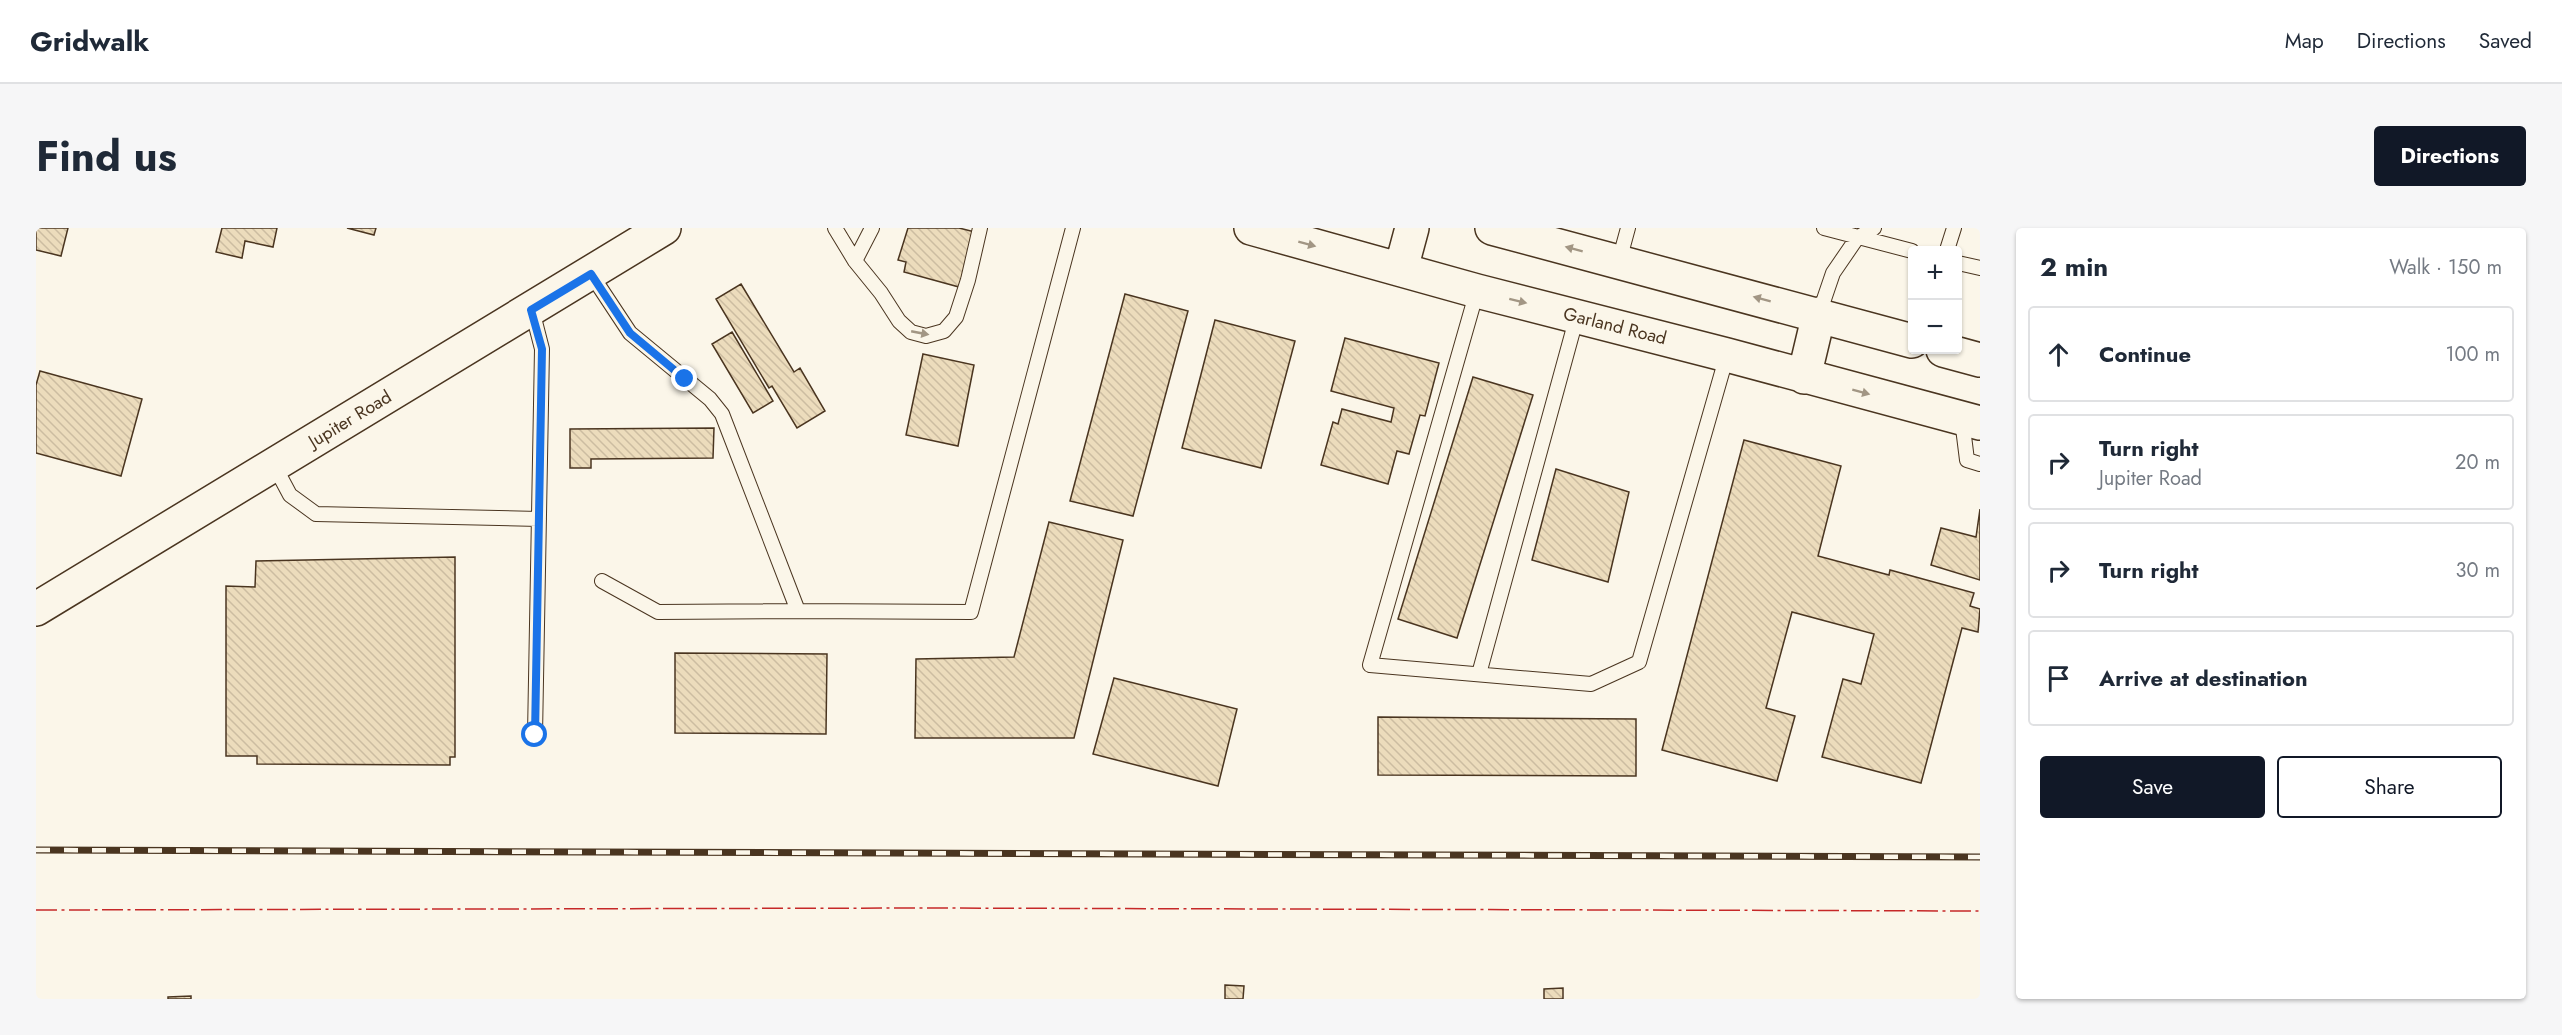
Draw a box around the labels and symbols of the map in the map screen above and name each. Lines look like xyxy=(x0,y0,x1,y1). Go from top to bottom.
one-way arrow xyxy=(1298,239,1317,249)
one-way arrow xyxy=(1565,244,1583,254)
one-way arrow xyxy=(1753,294,1771,304)
one-way arrow xyxy=(1509,297,1527,307)
street label: Garland Road xyxy=(1561,301,1669,351)
one-way arrow xyxy=(911,329,930,338)
route end xyxy=(671,365,697,391)
street label: Jupiter Road xyxy=(302,384,396,455)
one-way arrow xyxy=(1852,387,1870,397)
route start xyxy=(521,721,547,747)

